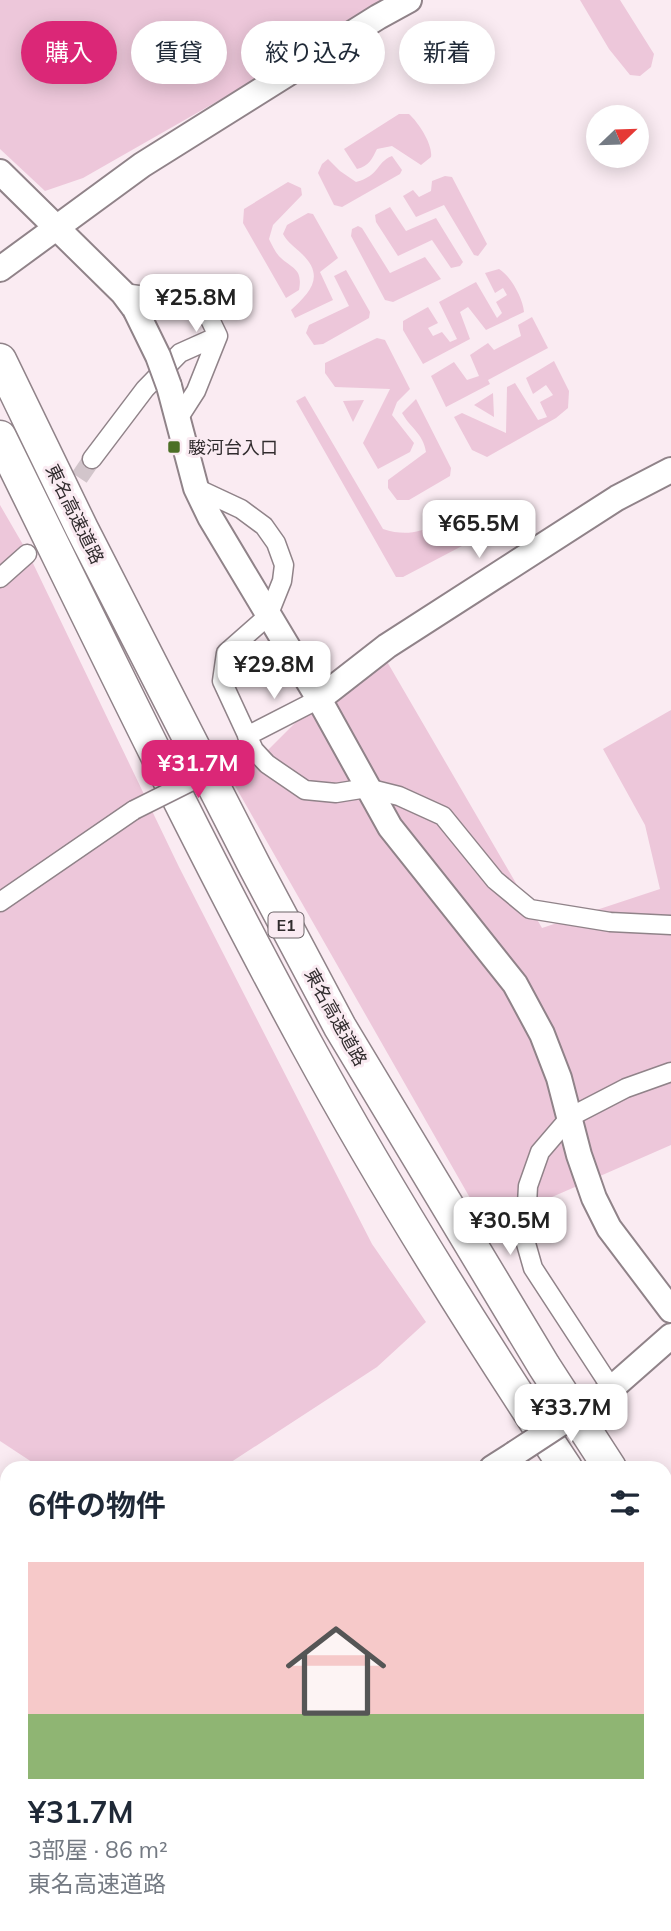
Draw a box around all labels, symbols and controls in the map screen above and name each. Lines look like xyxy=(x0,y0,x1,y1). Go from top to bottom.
chip: 購入 xyxy=(21,21,117,84)
chip: 賃貸 xyxy=(131,21,227,84)
chip: 絞り込み xyxy=(241,21,385,84)
chip: 新着 xyxy=(399,21,495,84)
north arrow xyxy=(586,105,649,168)
map controls xyxy=(586,105,649,168)
pin: ¥25.8M xyxy=(139,274,253,334)
text: ¥25.8M xyxy=(156,282,236,311)
place label: 駿河台入口 xyxy=(188,436,278,459)
marker: 駿河台入口 xyxy=(166,439,182,455)
street label: 東名高速道路 xyxy=(41,460,109,568)
pin: ¥65.5M xyxy=(422,500,536,560)
text: ¥65.5M xyxy=(439,508,519,537)
pin: ¥29.8M xyxy=(217,642,331,701)
text: ¥29.8M xyxy=(234,649,314,678)
pin: ¥31.7M xyxy=(141,740,255,800)
text: ¥31.7M xyxy=(158,748,238,777)
road number: E1 xyxy=(268,912,304,937)
street label: 東名高速道路 xyxy=(300,964,372,1070)
pin: ¥30.5M xyxy=(453,1198,567,1257)
text: ¥30.5M xyxy=(470,1205,550,1234)
pin: ¥33.7M xyxy=(514,1384,628,1444)
text: ¥33.7M xyxy=(531,1392,611,1421)
icon: filters xyxy=(606,1484,644,1522)
text: 6件の物件 xyxy=(28,1486,166,1524)
icon: home xyxy=(273,1608,399,1734)
text: ¥31.7M xyxy=(28,1793,134,1831)
text: 3部屋 · 86 m² xyxy=(28,1835,168,1864)
text: 東名高速道路 xyxy=(28,1869,166,1898)

